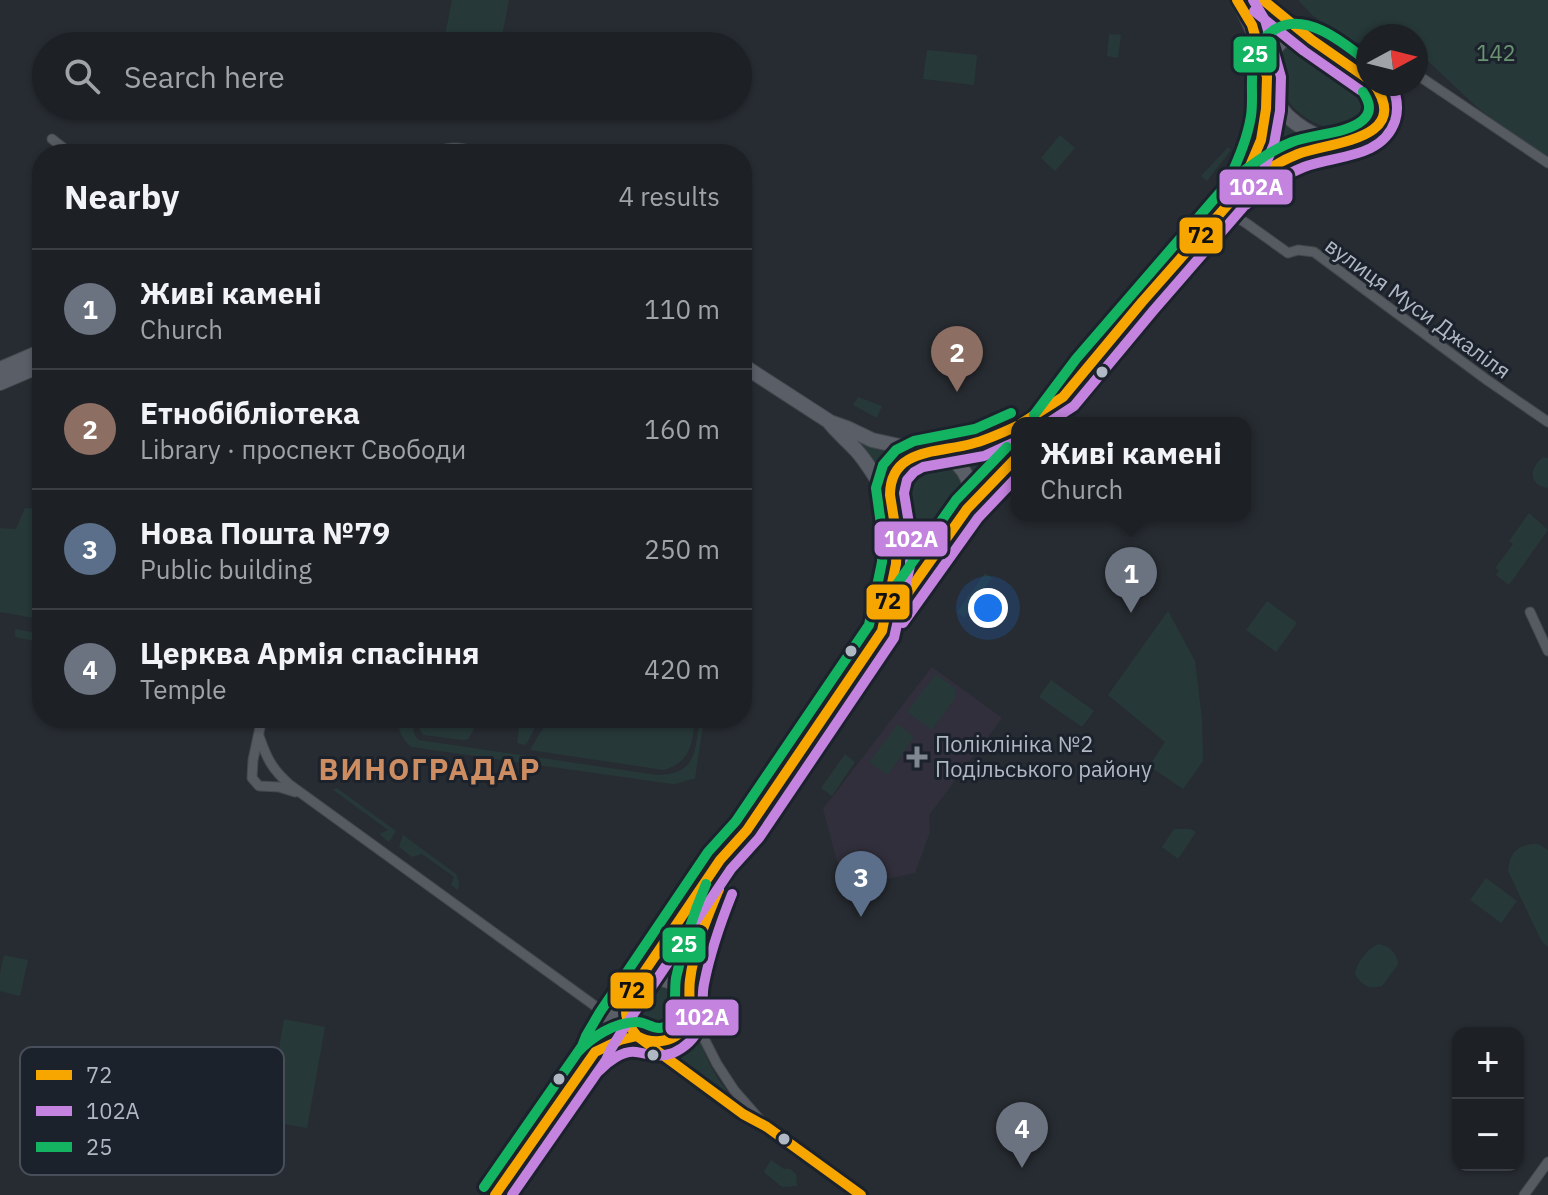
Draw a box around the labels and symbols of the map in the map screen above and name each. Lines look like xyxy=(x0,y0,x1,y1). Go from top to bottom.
north arrow xyxy=(1356,24,1428,96)
line badge: 25 xyxy=(1232,35,1278,74)
park label: 142 xyxy=(1476,38,1516,67)
text: 25 xyxy=(1242,39,1268,68)
line badge: 102А xyxy=(1218,168,1294,206)
text: 102А xyxy=(1229,172,1283,201)
line badge: 72 xyxy=(1178,216,1224,255)
text: 72 xyxy=(1188,220,1214,249)
street label: вулиця Муси Джаліля xyxy=(1320,230,1517,385)
pin: 2 xyxy=(931,326,983,392)
unlabelled marker xyxy=(1094,364,1110,380)
line badge: 102А xyxy=(873,520,949,558)
text: 102А xyxy=(884,524,938,553)
pin: 1 xyxy=(1105,547,1157,613)
line badge: 72 xyxy=(865,583,911,621)
text: 72 xyxy=(875,586,901,615)
your location xyxy=(968,588,1008,628)
unlabelled marker xyxy=(843,643,859,659)
place label: Поліклініка №2 Подільського району xyxy=(935,729,1152,783)
marker: Поліклініка №2 Подільського району xyxy=(906,746,928,768)
district label: ВИНОГРАДАР xyxy=(318,749,542,788)
pin: 3 xyxy=(835,851,887,917)
line badge: 25 xyxy=(661,926,707,964)
text: 25 xyxy=(671,929,697,958)
line badge: 72 xyxy=(609,971,655,1010)
text: 72 xyxy=(619,975,645,1004)
line badge: 102А xyxy=(664,998,740,1037)
text: 102А xyxy=(675,1002,729,1031)
legend xyxy=(20,1047,284,1175)
unlabelled marker xyxy=(645,1047,661,1063)
text: 72 xyxy=(86,1060,112,1089)
unlabelled marker xyxy=(551,1071,567,1087)
text: 102А xyxy=(86,1096,140,1125)
pin: 4 xyxy=(996,1102,1048,1168)
unlabelled marker xyxy=(776,1131,792,1147)
text: 25 xyxy=(86,1132,112,1161)

